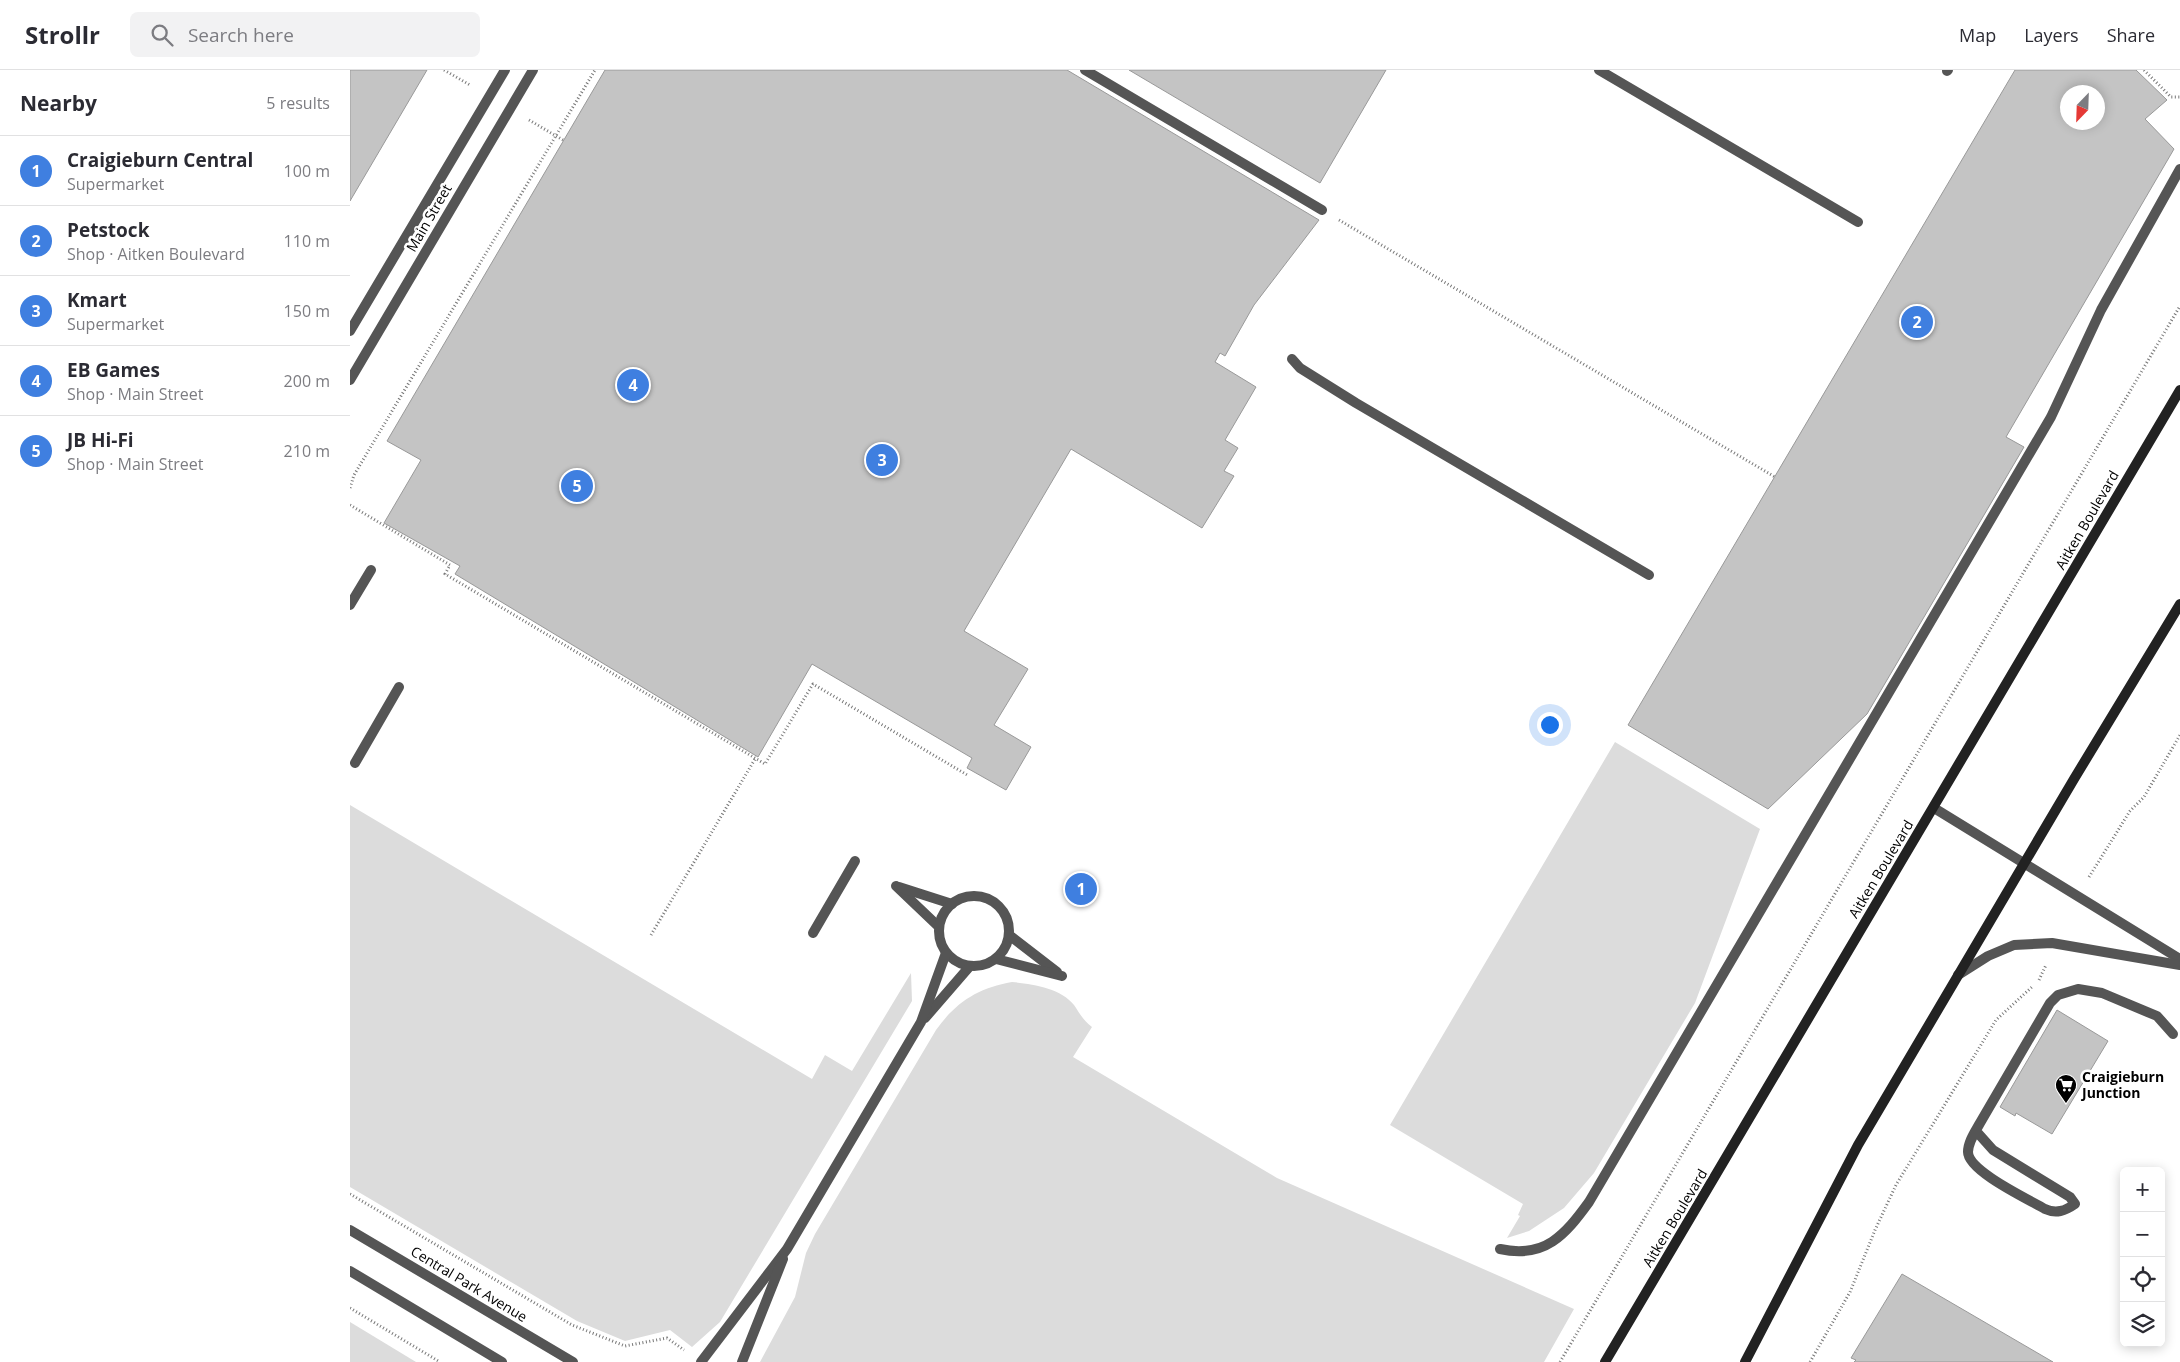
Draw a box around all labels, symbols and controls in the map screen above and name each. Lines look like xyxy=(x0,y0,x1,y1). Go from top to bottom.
search box xyxy=(130,12,480,57)
text: Strollr xyxy=(25,18,100,51)
icon: search xyxy=(148,21,176,49)
text: Search here xyxy=(188,22,294,48)
text: Map xyxy=(1959,23,1996,47)
text: Layers xyxy=(2024,23,2079,47)
text: Share xyxy=(2107,23,2155,47)
north arrow xyxy=(2060,85,2105,130)
text: Nearby xyxy=(20,89,97,117)
text: 5 results xyxy=(266,92,330,114)
text: Craigieburn Central xyxy=(67,147,253,173)
text: 1 xyxy=(31,160,41,182)
text: 100 m xyxy=(284,160,330,182)
text: Supermarket xyxy=(67,173,164,195)
street label: Main Street xyxy=(402,180,456,255)
text: Petstock xyxy=(67,217,149,243)
text: 2 xyxy=(31,230,41,252)
text: 110 m xyxy=(284,230,330,252)
text: Shop · Aitken Boulevard xyxy=(67,243,245,265)
text: Kmart xyxy=(67,287,127,313)
text: 3 xyxy=(31,300,41,322)
text: 150 m xyxy=(284,300,330,322)
pin: 2 xyxy=(1901,303,1933,341)
text: Supermarket xyxy=(67,313,164,335)
text: EB Games xyxy=(67,357,160,383)
pin: 4 xyxy=(617,366,649,404)
text: 4 xyxy=(31,370,41,392)
text: 200 m xyxy=(284,370,330,392)
text: Shop · Main Street xyxy=(67,383,204,405)
text: JB Hi-Fi xyxy=(67,427,134,453)
text: 5 xyxy=(31,440,41,462)
text: 210 m xyxy=(284,440,330,462)
pin: 3 xyxy=(866,441,898,479)
text: Shop · Main Street xyxy=(67,453,204,475)
pin: 5 xyxy=(561,467,593,505)
street label: Aitken Boulevard xyxy=(2051,467,2123,573)
your location xyxy=(1537,712,1563,738)
street label: Aitken Boulevard xyxy=(1844,816,1917,921)
pin: 1 xyxy=(1065,870,1097,908)
place label: Craigieburn Junction xyxy=(2080,1067,2164,1102)
supermarket icon: Craigieburn Junction xyxy=(2054,1073,2078,1104)
street label: Aitken Boulevard xyxy=(1638,1165,1711,1270)
map controls xyxy=(2120,1167,2165,1347)
button: + xyxy=(2120,1167,2165,1212)
button: − xyxy=(2120,1212,2165,1257)
street label: Central Park Avenue xyxy=(408,1241,531,1326)
button: locate xyxy=(2120,1257,2165,1302)
button: layers xyxy=(2120,1302,2165,1347)

